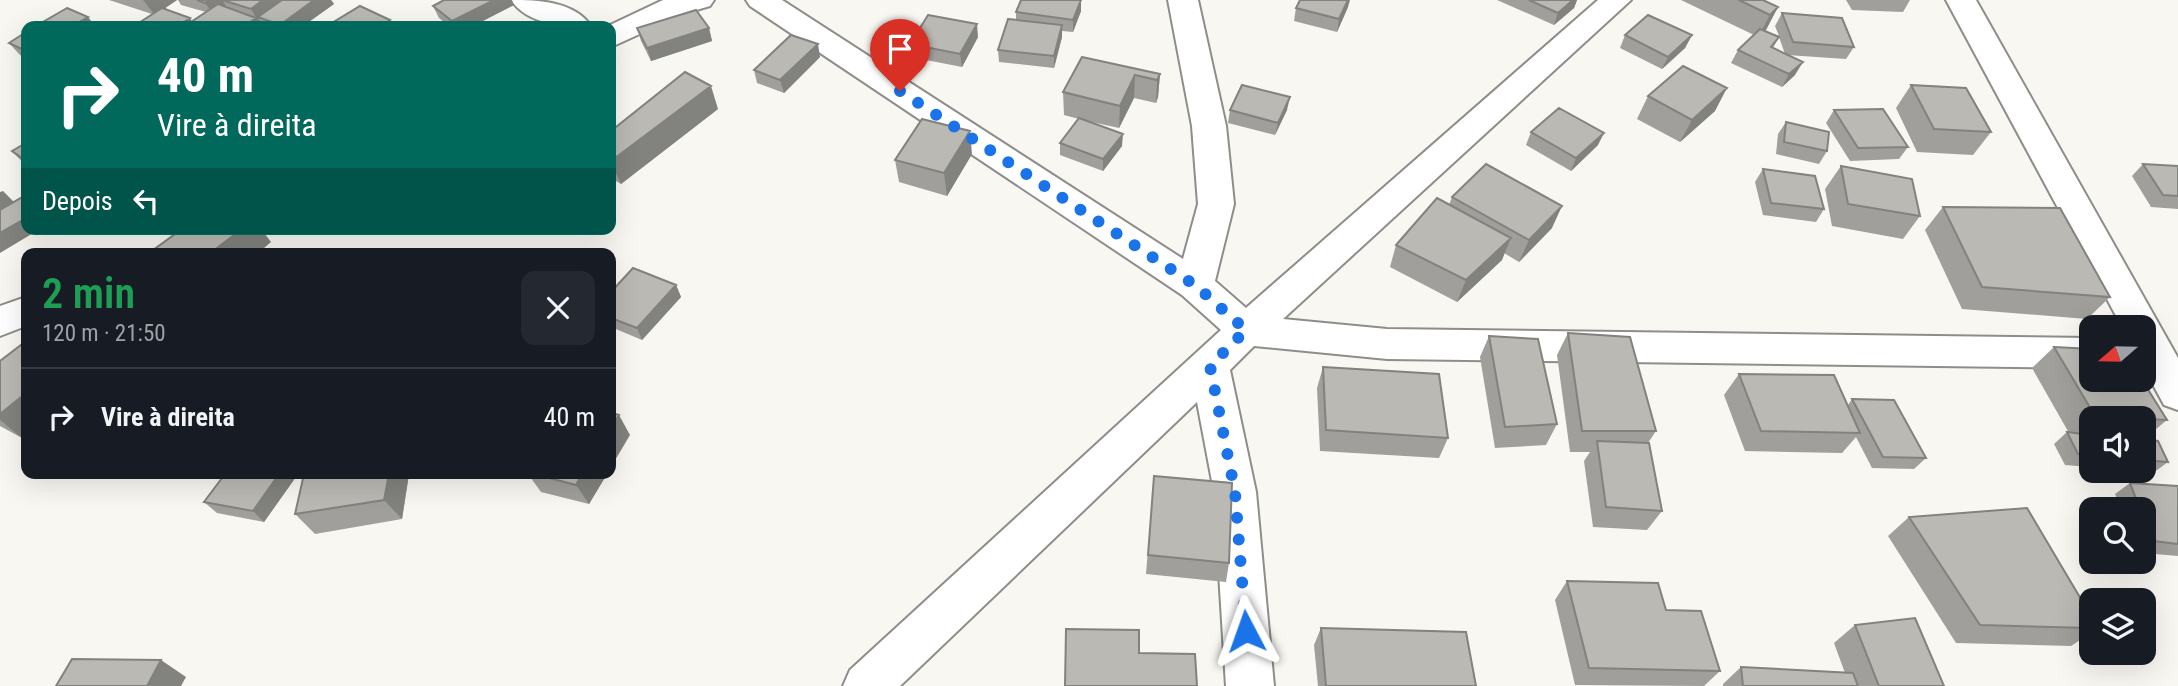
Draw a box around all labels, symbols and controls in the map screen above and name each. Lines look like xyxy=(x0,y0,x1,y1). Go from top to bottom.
pin xyxy=(870,19,930,91)
icon: arrive xyxy=(881,30,919,68)
text: 40 m xyxy=(157,47,254,104)
icon: right xyxy=(42,49,133,140)
text: Vire à direita xyxy=(157,106,317,144)
icon: left xyxy=(127,182,165,220)
text: Depois xyxy=(42,186,113,216)
text: 2 min xyxy=(42,269,135,318)
button: close xyxy=(521,271,595,345)
north arrow xyxy=(2079,315,2156,392)
map controls xyxy=(2079,315,2156,665)
text: 120 m · 21:50 xyxy=(42,320,166,347)
icon: right xyxy=(42,398,80,436)
text: Vire à direita xyxy=(101,402,235,432)
text: 40 m xyxy=(544,402,595,432)
button: sound xyxy=(2079,406,2156,483)
button: search xyxy=(2079,497,2156,574)
button: layers xyxy=(2079,588,2156,665)
position arrow xyxy=(1209,594,1283,668)

